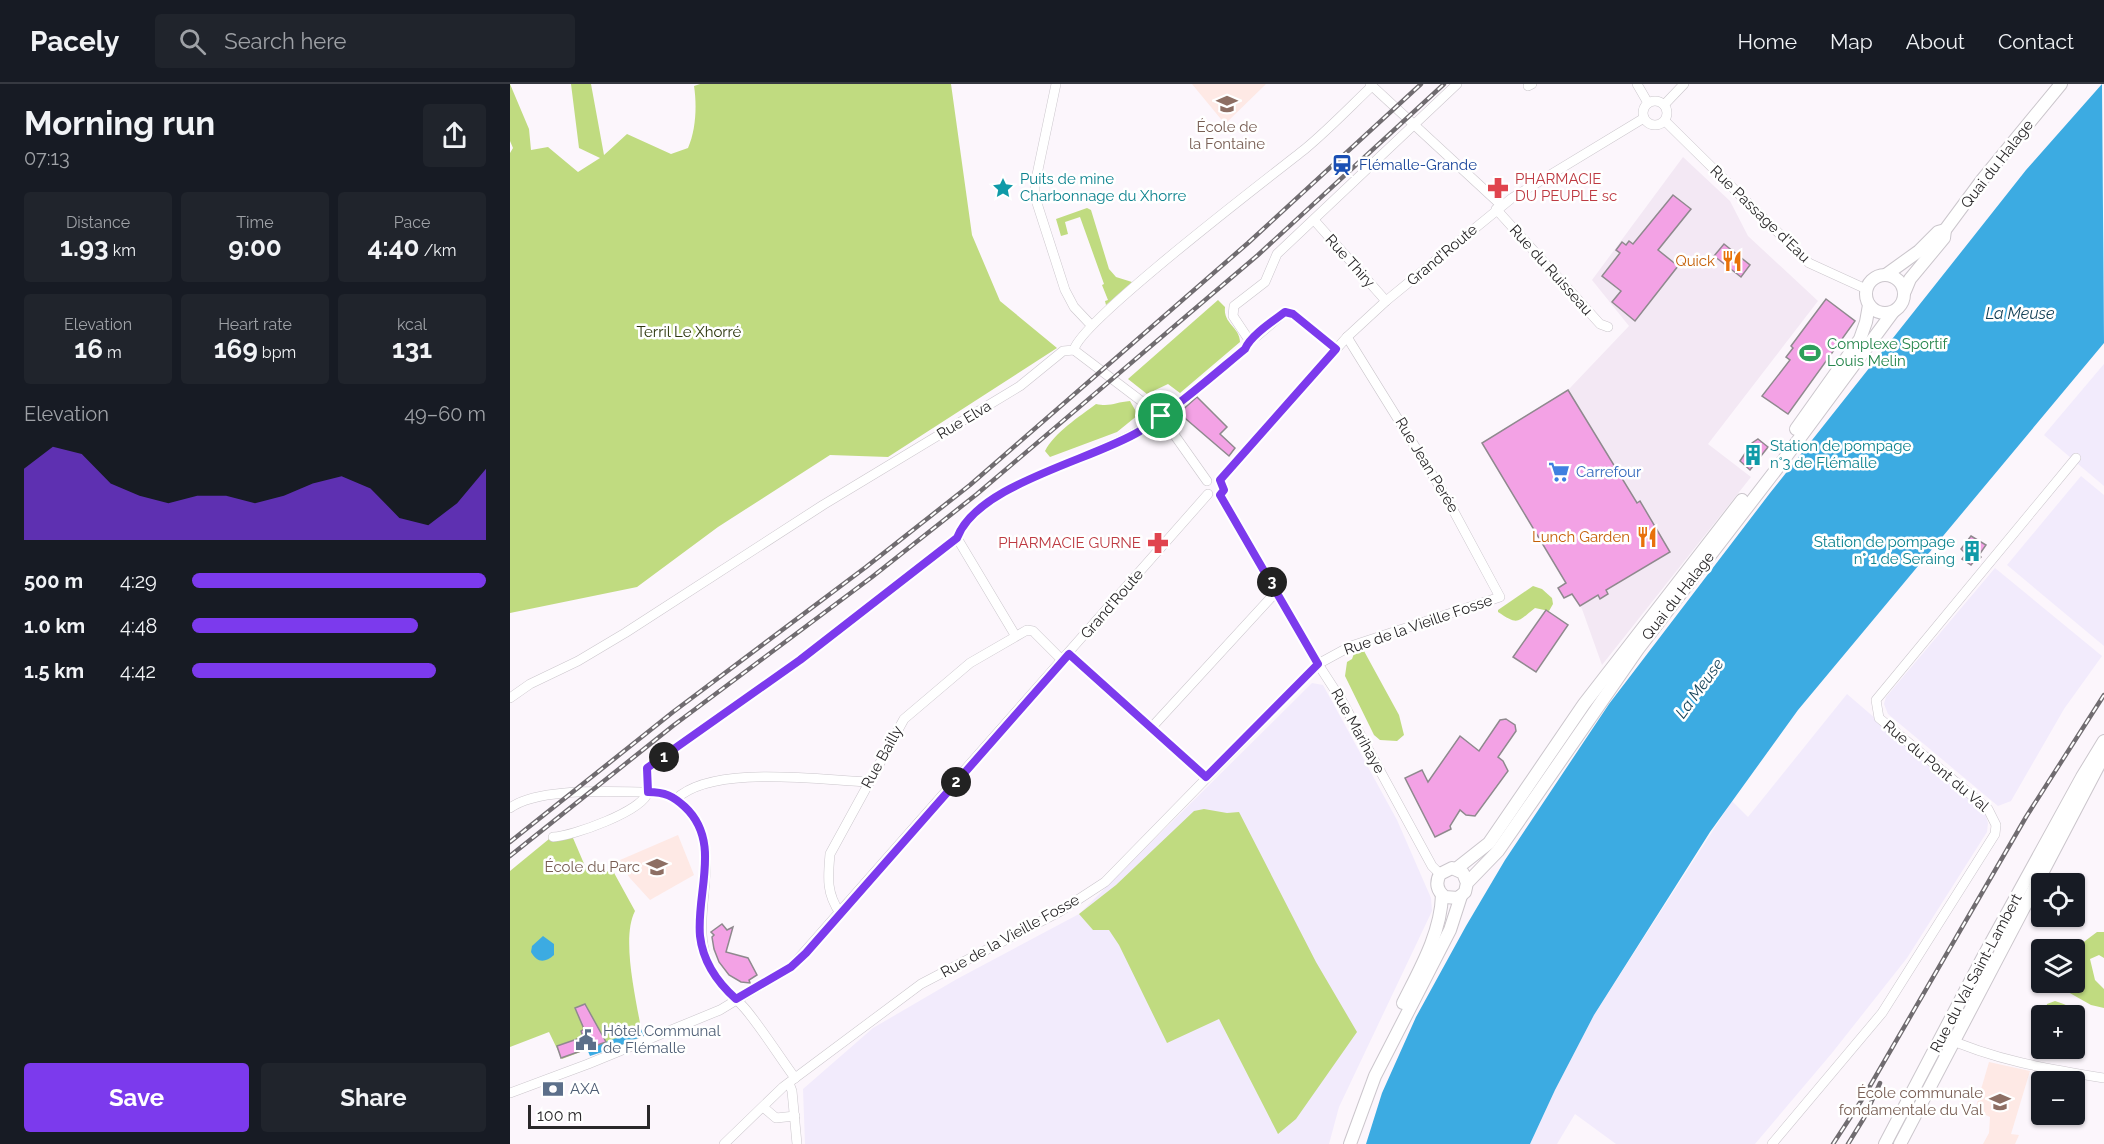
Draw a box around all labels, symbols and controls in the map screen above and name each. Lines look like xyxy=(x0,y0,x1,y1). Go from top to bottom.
search box xyxy=(155,14,575,68)
text: Pacely xyxy=(30,25,119,58)
icon: search xyxy=(176,25,209,58)
text: Search here xyxy=(224,28,346,54)
text: Home xyxy=(1738,29,1797,54)
text: Map xyxy=(1830,29,1873,54)
text: About xyxy=(1906,29,1965,54)
text: Contact xyxy=(1998,29,2074,54)
school or university icon: École de la Fontaine xyxy=(1215,92,1239,116)
text: Morning run xyxy=(24,104,215,143)
button: share xyxy=(423,104,486,167)
street label: Quai du Halage xyxy=(1957,116,2037,212)
place label: École de la Fontaine xyxy=(1189,118,1265,153)
text: 07:13 xyxy=(24,146,70,170)
station icon: Flémalle-Grande xyxy=(1330,153,1354,177)
place label: Flémalle-Grande xyxy=(1359,156,1477,174)
street label: Rue Passage d'Eau xyxy=(1706,162,1814,266)
place label: Puits de mine Charbonnage du Xhorre xyxy=(1020,170,1187,205)
place label: PHARMACIE DU PEUPLE sc xyxy=(1515,170,1617,205)
place icon: Puits de mine Charbonnage du Xhorre xyxy=(991,176,1015,200)
pharmacy icon: PHARMACIE DU PEUPLE sc xyxy=(1486,176,1510,200)
text: Distance xyxy=(66,213,130,232)
text: Time xyxy=(236,213,274,232)
text: Pace xyxy=(394,213,430,232)
street label: Grand'Route xyxy=(1403,220,1481,290)
street label: Rue du Ruisseau xyxy=(1506,221,1596,319)
street label: Rue Thiry xyxy=(1321,231,1379,291)
text: 1.93 xyxy=(60,232,109,262)
text: 9:00 xyxy=(228,232,282,262)
text: 4:40 xyxy=(367,232,420,262)
text: km xyxy=(109,241,136,260)
text: /km xyxy=(420,241,457,260)
restaurant icon: Quick xyxy=(1720,249,1744,273)
place label: Quick xyxy=(1675,252,1715,270)
water label: La Meuse xyxy=(1985,304,2055,323)
text: Elevation xyxy=(64,315,132,334)
text: Heart rate xyxy=(218,315,292,334)
text: kcal xyxy=(397,315,427,334)
park label: Terril Le Xhorré xyxy=(637,323,742,341)
text: 16 xyxy=(74,334,103,364)
text: 169 xyxy=(214,334,258,364)
text: 131 xyxy=(392,334,432,364)
place label: Complexe Sportif Louis Melin xyxy=(1827,335,1949,370)
sports icon: Complexe Sportif Louis Melin xyxy=(1798,341,1822,365)
text: m xyxy=(103,343,122,362)
text: bpm xyxy=(258,343,296,362)
pin xyxy=(1135,390,1186,441)
street label: Rue Elva xyxy=(934,397,994,443)
icon: arrive xyxy=(1144,399,1177,432)
text: Elevation xyxy=(24,402,109,426)
text: 49–60 m xyxy=(404,402,486,426)
street label: Rue Jean Perée xyxy=(1391,414,1463,516)
place label: Station de pompage n°3 de Flémalle xyxy=(1770,437,1912,472)
building icon: Station de pompage n°3 de Flémalle xyxy=(1741,443,1765,467)
supermarket icon: Carrefour xyxy=(1547,460,1571,484)
place label: Carrefour xyxy=(1576,463,1642,481)
restaurant icon: Lunch Garden xyxy=(1635,525,1659,549)
place label: Lunch Garden xyxy=(1532,528,1630,546)
pharmacy icon: PHARMACIE GURNE xyxy=(1146,531,1170,555)
place label: Station de pompage n° 1 de Seraing xyxy=(1814,533,1955,568)
place label: PHARMACIE GURNE xyxy=(998,534,1141,552)
building icon: Station de pompage n° 1 de Seraing xyxy=(1960,539,1984,563)
street label: Quai du Halage xyxy=(1638,548,1718,644)
street label: Grand'Route xyxy=(1077,565,1147,642)
pin: 3 xyxy=(1257,567,1287,597)
text: 500 m xyxy=(24,569,83,593)
text: 4:29 xyxy=(120,569,157,593)
text: 3 xyxy=(1268,572,1276,591)
street label: Rue de la Vieille Fosse xyxy=(1341,591,1495,659)
text: 1.0 km xyxy=(24,614,85,638)
text: 4:48 xyxy=(120,614,157,638)
water label: La Meuse xyxy=(1671,654,1728,722)
text: 1.5 km xyxy=(24,659,84,683)
text: 4:42 xyxy=(120,659,156,683)
street label: Rue Marihaye xyxy=(1327,685,1389,777)
street label: Rue du Pont du Val xyxy=(1880,717,1993,816)
street label: Rue Bailly xyxy=(857,723,907,791)
pin: 1 xyxy=(649,742,679,772)
text: 1 xyxy=(660,747,668,766)
pin: 2 xyxy=(941,767,971,797)
text: 2 xyxy=(951,772,961,791)
school or university icon: École du Parc xyxy=(645,855,669,879)
place label: École du Parc xyxy=(545,858,640,876)
map controls xyxy=(2031,873,2085,1125)
button: locate xyxy=(2031,873,2085,927)
street label: Rue de la Vieille Fosse xyxy=(938,890,1083,982)
street label: Rue du Val Saint-Lambert xyxy=(1926,890,2026,1056)
button: layers xyxy=(2031,939,2085,993)
button: + xyxy=(2031,1005,2085,1059)
place label: Hôtel Communal de Flémalle xyxy=(603,1022,722,1057)
public building icon: Hôtel Communal de Flémalle xyxy=(574,1028,598,1052)
button: Save xyxy=(24,1063,249,1132)
button: Share xyxy=(261,1063,486,1132)
button: − xyxy=(2031,1071,2085,1125)
bank icon: AXA xyxy=(541,1077,565,1101)
place label: AXA xyxy=(570,1080,600,1098)
place label: École communale fondamentale du Val xyxy=(1839,1084,1984,1119)
school or university icon: École communale fondamentale du Val xyxy=(1988,1090,2012,1114)
scale bar xyxy=(528,1102,650,1130)
text: 100 m xyxy=(537,1106,582,1125)

